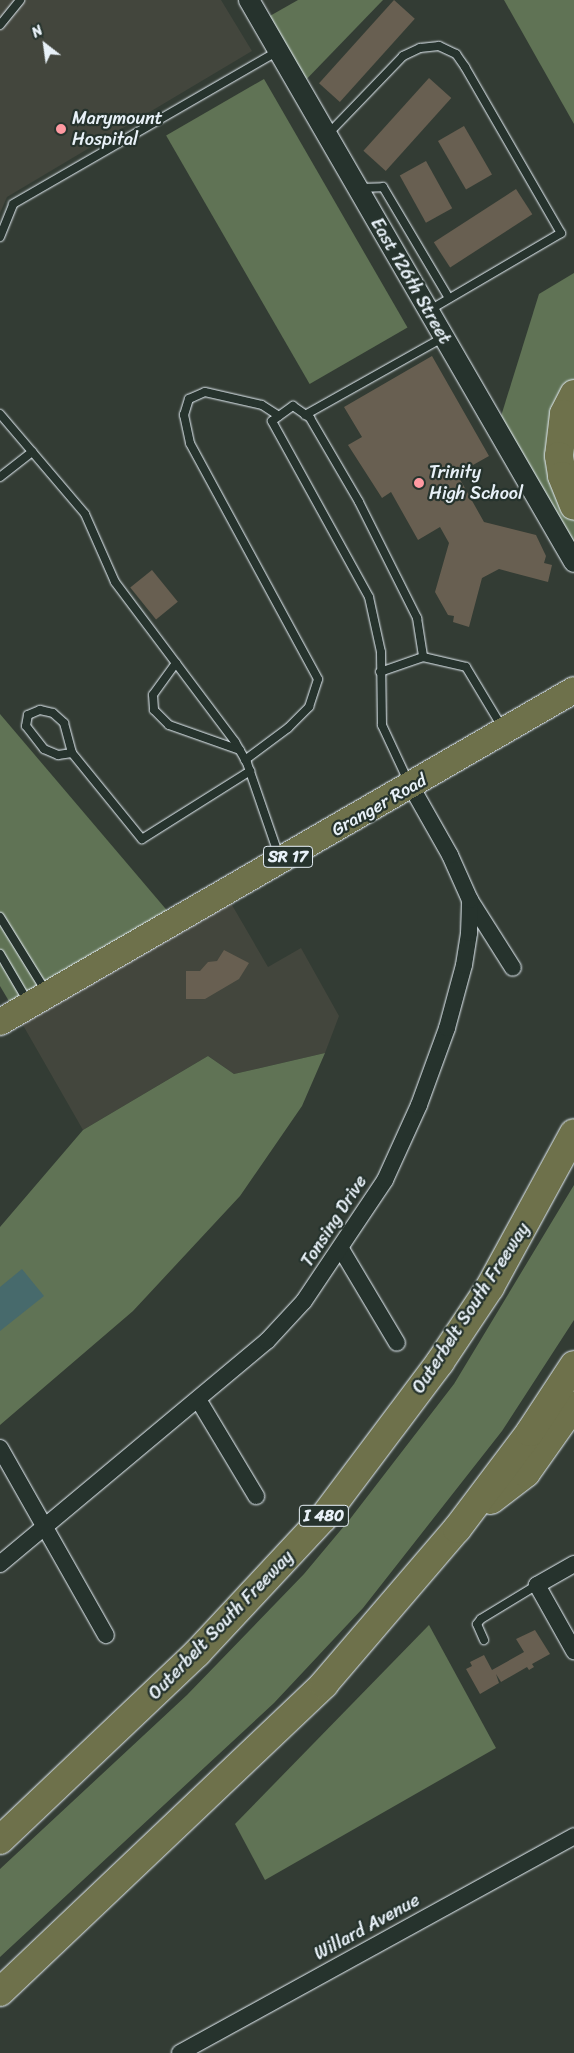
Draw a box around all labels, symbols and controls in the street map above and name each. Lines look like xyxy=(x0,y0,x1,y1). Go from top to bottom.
text: N xyxy=(27,18,48,45)
north arrow xyxy=(20,20,70,70)
place label: Marymount Hospital xyxy=(72,108,163,150)
marker: Marymount Hospital xyxy=(54,122,68,136)
street label: East 126th Street xyxy=(366,214,456,348)
place label: Trinity High School xyxy=(429,462,523,504)
marker: Trinity High School xyxy=(413,477,425,489)
street label: Granger Road xyxy=(328,769,430,841)
road number: SR 17 xyxy=(263,844,313,870)
street label: Tonsing Drive xyxy=(296,1171,372,1271)
street label: Outerbelt South Freeway xyxy=(407,1218,535,1398)
road number: I 480 xyxy=(298,1502,350,1530)
street label: Outerbelt South Freeway xyxy=(144,1545,298,1705)
street label: Willard Avenue xyxy=(311,1889,423,1965)

